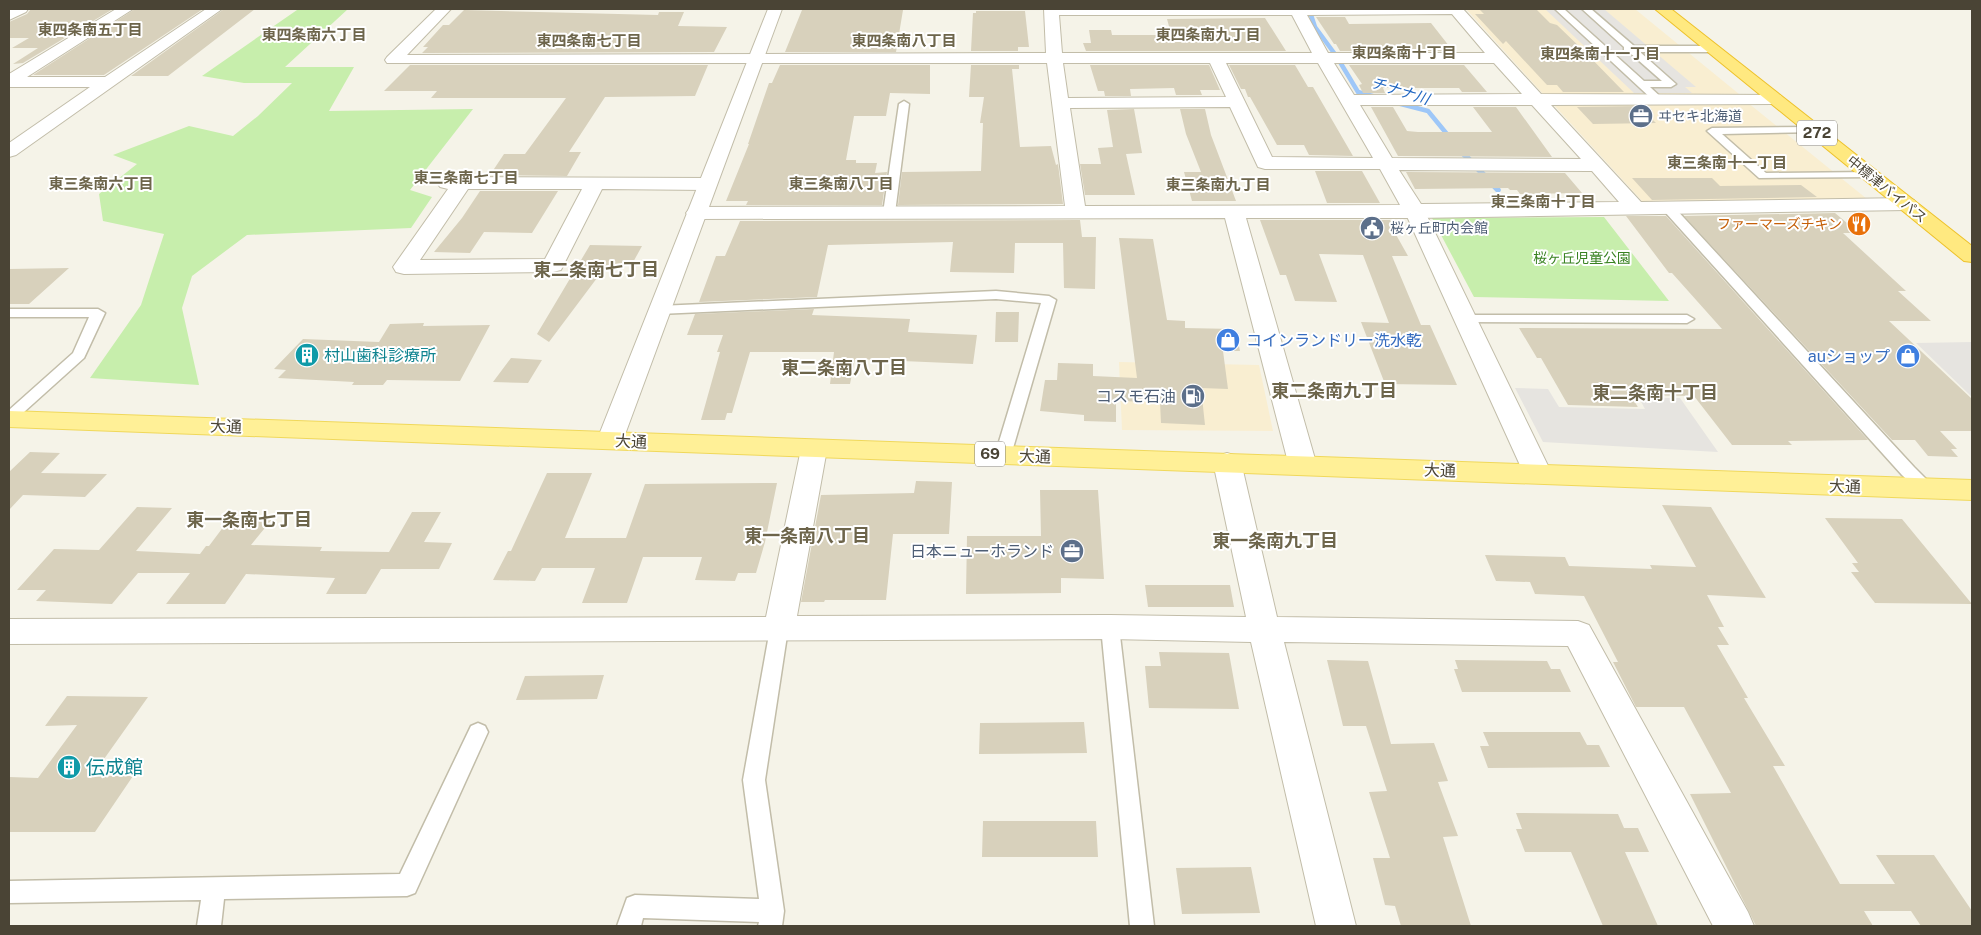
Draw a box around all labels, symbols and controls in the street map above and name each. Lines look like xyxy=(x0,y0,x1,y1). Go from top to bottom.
district label: 東四条南五丁目 xyxy=(37,21,143,38)
district label: 東四条南六丁目 xyxy=(261,26,367,43)
district label: 東四条南九丁目 xyxy=(1155,26,1261,43)
district label: 東四条南七丁目 xyxy=(536,32,642,49)
district label: 東四条南八丁目 xyxy=(851,32,957,49)
district label: 東四条南十丁目 xyxy=(1351,44,1457,61)
district label: 東四条南十一丁目 xyxy=(1540,45,1660,62)
water label: チナナ川 xyxy=(1369,74,1433,108)
office icon: ヰセキ北海道 xyxy=(1628,103,1654,129)
place label: ヰセキ北海道 xyxy=(1658,108,1742,124)
road number: 272 xyxy=(1797,120,1837,146)
street label: 中標津バイパス xyxy=(1844,152,1930,226)
district label: 東三条南十一丁目 xyxy=(1667,154,1787,171)
district label: 東三条南七丁目 xyxy=(413,169,519,186)
district label: 東三条南六丁目 xyxy=(48,175,154,192)
district label: 東三条南八丁目 xyxy=(788,175,894,192)
district label: 東三条南九丁目 xyxy=(1165,176,1271,193)
district label: 東三条南十丁目 xyxy=(1490,193,1596,210)
restaurant icon: ファーマーズチキン xyxy=(1846,211,1872,237)
public building icon: 桜ヶ丘町内会館 xyxy=(1359,215,1385,241)
place label: ファーマーズチキン xyxy=(1717,216,1842,232)
place label: 桜ヶ丘町内会館 xyxy=(1390,220,1488,236)
park label: 桜ヶ丘児童公園 xyxy=(1533,250,1631,266)
district label: 東二条南七丁目 xyxy=(533,259,659,280)
shop icon: コインランドリー洗水乾 xyxy=(1215,327,1241,353)
place label: コインランドリー洗水乾 xyxy=(1246,331,1422,350)
building icon: 村山歯科診療所 xyxy=(294,342,320,368)
shop icon: auショップ xyxy=(1895,343,1921,369)
place label: 村山歯科診療所 xyxy=(324,346,436,365)
place label: auショップ xyxy=(1808,347,1890,366)
district label: 東二条南八丁目 xyxy=(781,357,907,378)
district label: 東二条南九丁目 xyxy=(1271,380,1397,401)
district label: 東二条南十丁目 xyxy=(1592,382,1718,403)
fuel station icon: コスモ石油 xyxy=(1180,383,1206,409)
place label: コスモ石油 xyxy=(1096,387,1176,406)
street label: 大通 xyxy=(210,416,242,437)
street label: 大通 xyxy=(614,431,647,452)
road number: 69 xyxy=(975,442,1005,466)
street label: 大通 xyxy=(1019,446,1051,467)
street label: 大通 xyxy=(1424,460,1456,481)
street label: 大通 xyxy=(1829,476,1861,497)
district label: 東一条南七丁目 xyxy=(186,509,312,530)
district label: 東一条南八丁目 xyxy=(744,525,870,546)
district label: 東一条南九丁目 xyxy=(1212,530,1338,551)
office icon: 日本ニューホランド xyxy=(1059,538,1085,564)
place label: 日本ニューホランド xyxy=(910,542,1054,561)
building icon: 伝成館 xyxy=(56,754,82,780)
place label: 伝成館 xyxy=(86,756,143,778)

